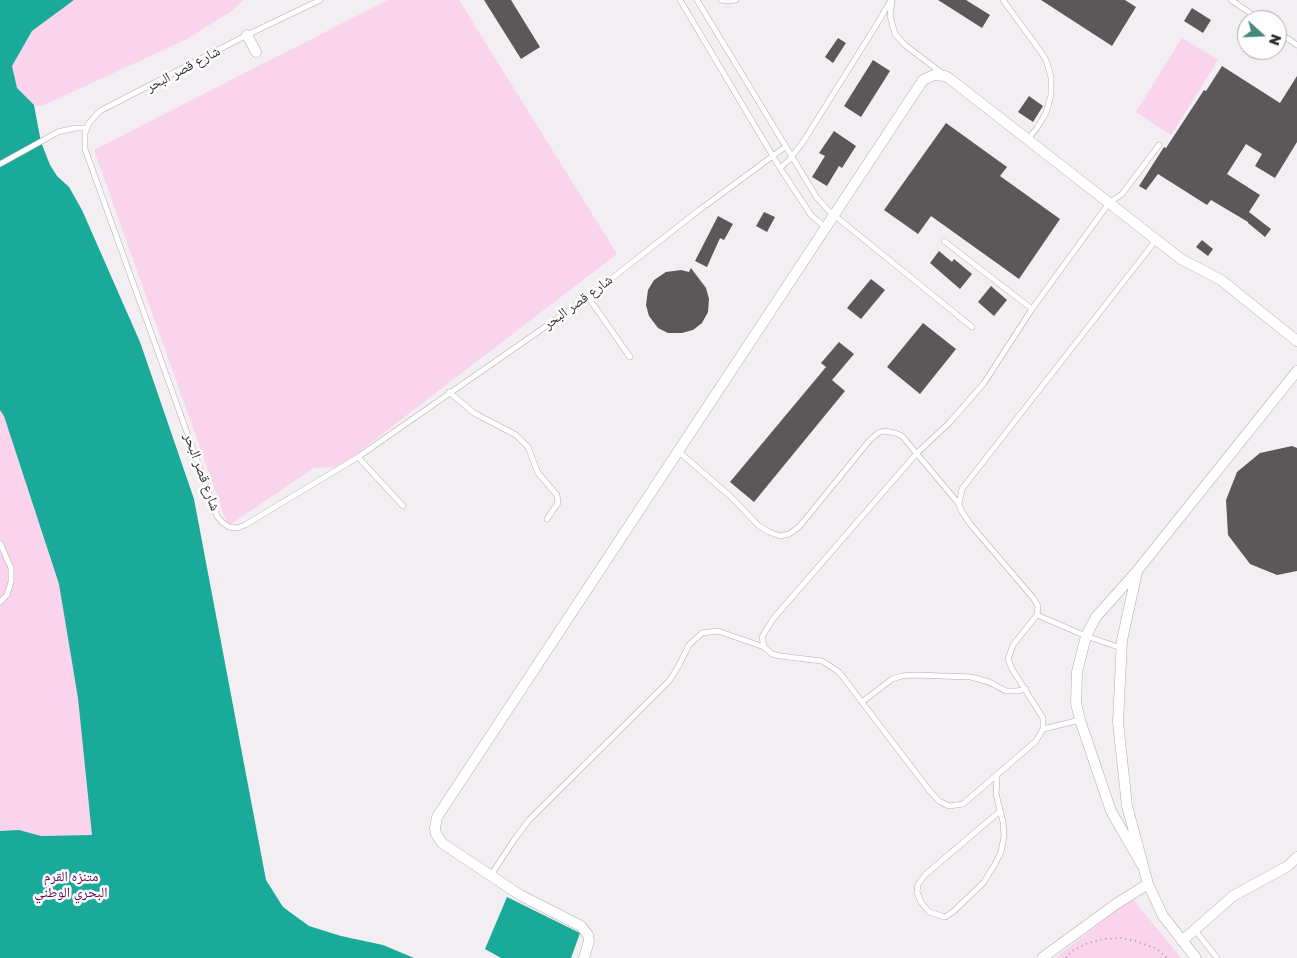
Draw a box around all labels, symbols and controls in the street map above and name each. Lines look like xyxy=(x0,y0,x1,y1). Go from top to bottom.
north arrow xyxy=(1237,10,1287,60)
text: N xyxy=(1266,32,1285,48)
street label: شارع قصر البحر xyxy=(143,42,223,96)
street label: شارع قصر البحر xyxy=(540,271,616,333)
street label: شارع قصر البحر xyxy=(180,431,224,513)
park label: متنزه القرم البحري الوطني xyxy=(34,869,108,902)

